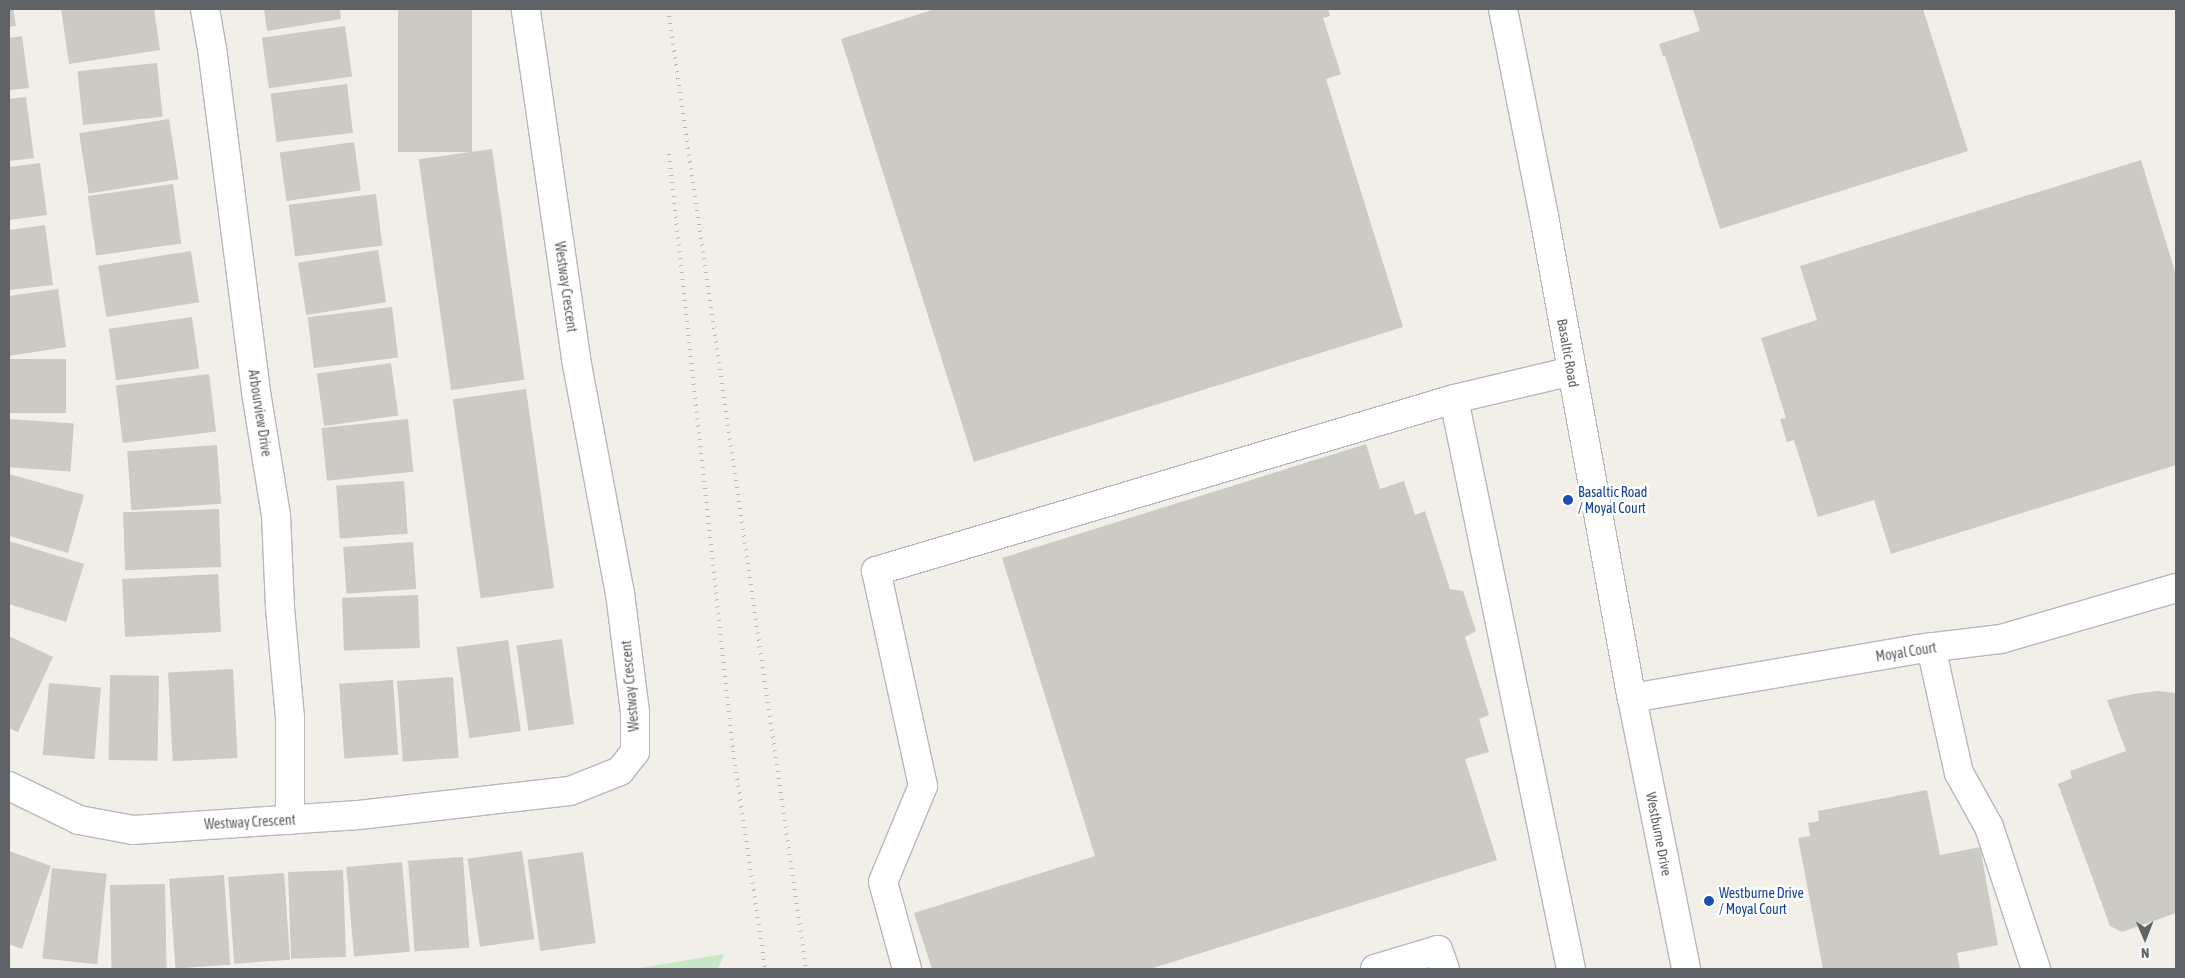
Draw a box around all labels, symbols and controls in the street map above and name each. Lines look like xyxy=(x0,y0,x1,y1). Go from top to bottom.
street label: Westway Crescent xyxy=(551,240,581,334)
street label: Basaltic Road xyxy=(1554,317,1582,389)
street label: Arbourview Drive xyxy=(245,368,275,458)
place label: Basaltic Road / Moyal Court xyxy=(1578,484,1647,516)
marker: Basaltic Road / Moyal Court xyxy=(1562,494,1574,506)
street label: Moyal Court xyxy=(1874,639,1938,665)
street label: Westway Crescent xyxy=(618,640,642,732)
street label: Westburne Drive xyxy=(1643,791,1675,877)
street label: Westway Crescent xyxy=(204,811,296,833)
place label: Westburne Drive / Moyal Court xyxy=(1719,885,1804,918)
marker: Westburne Drive / Moyal Court xyxy=(1703,895,1715,907)
north arrow xyxy=(2120,913,2170,963)
text: N xyxy=(2141,945,2150,961)

